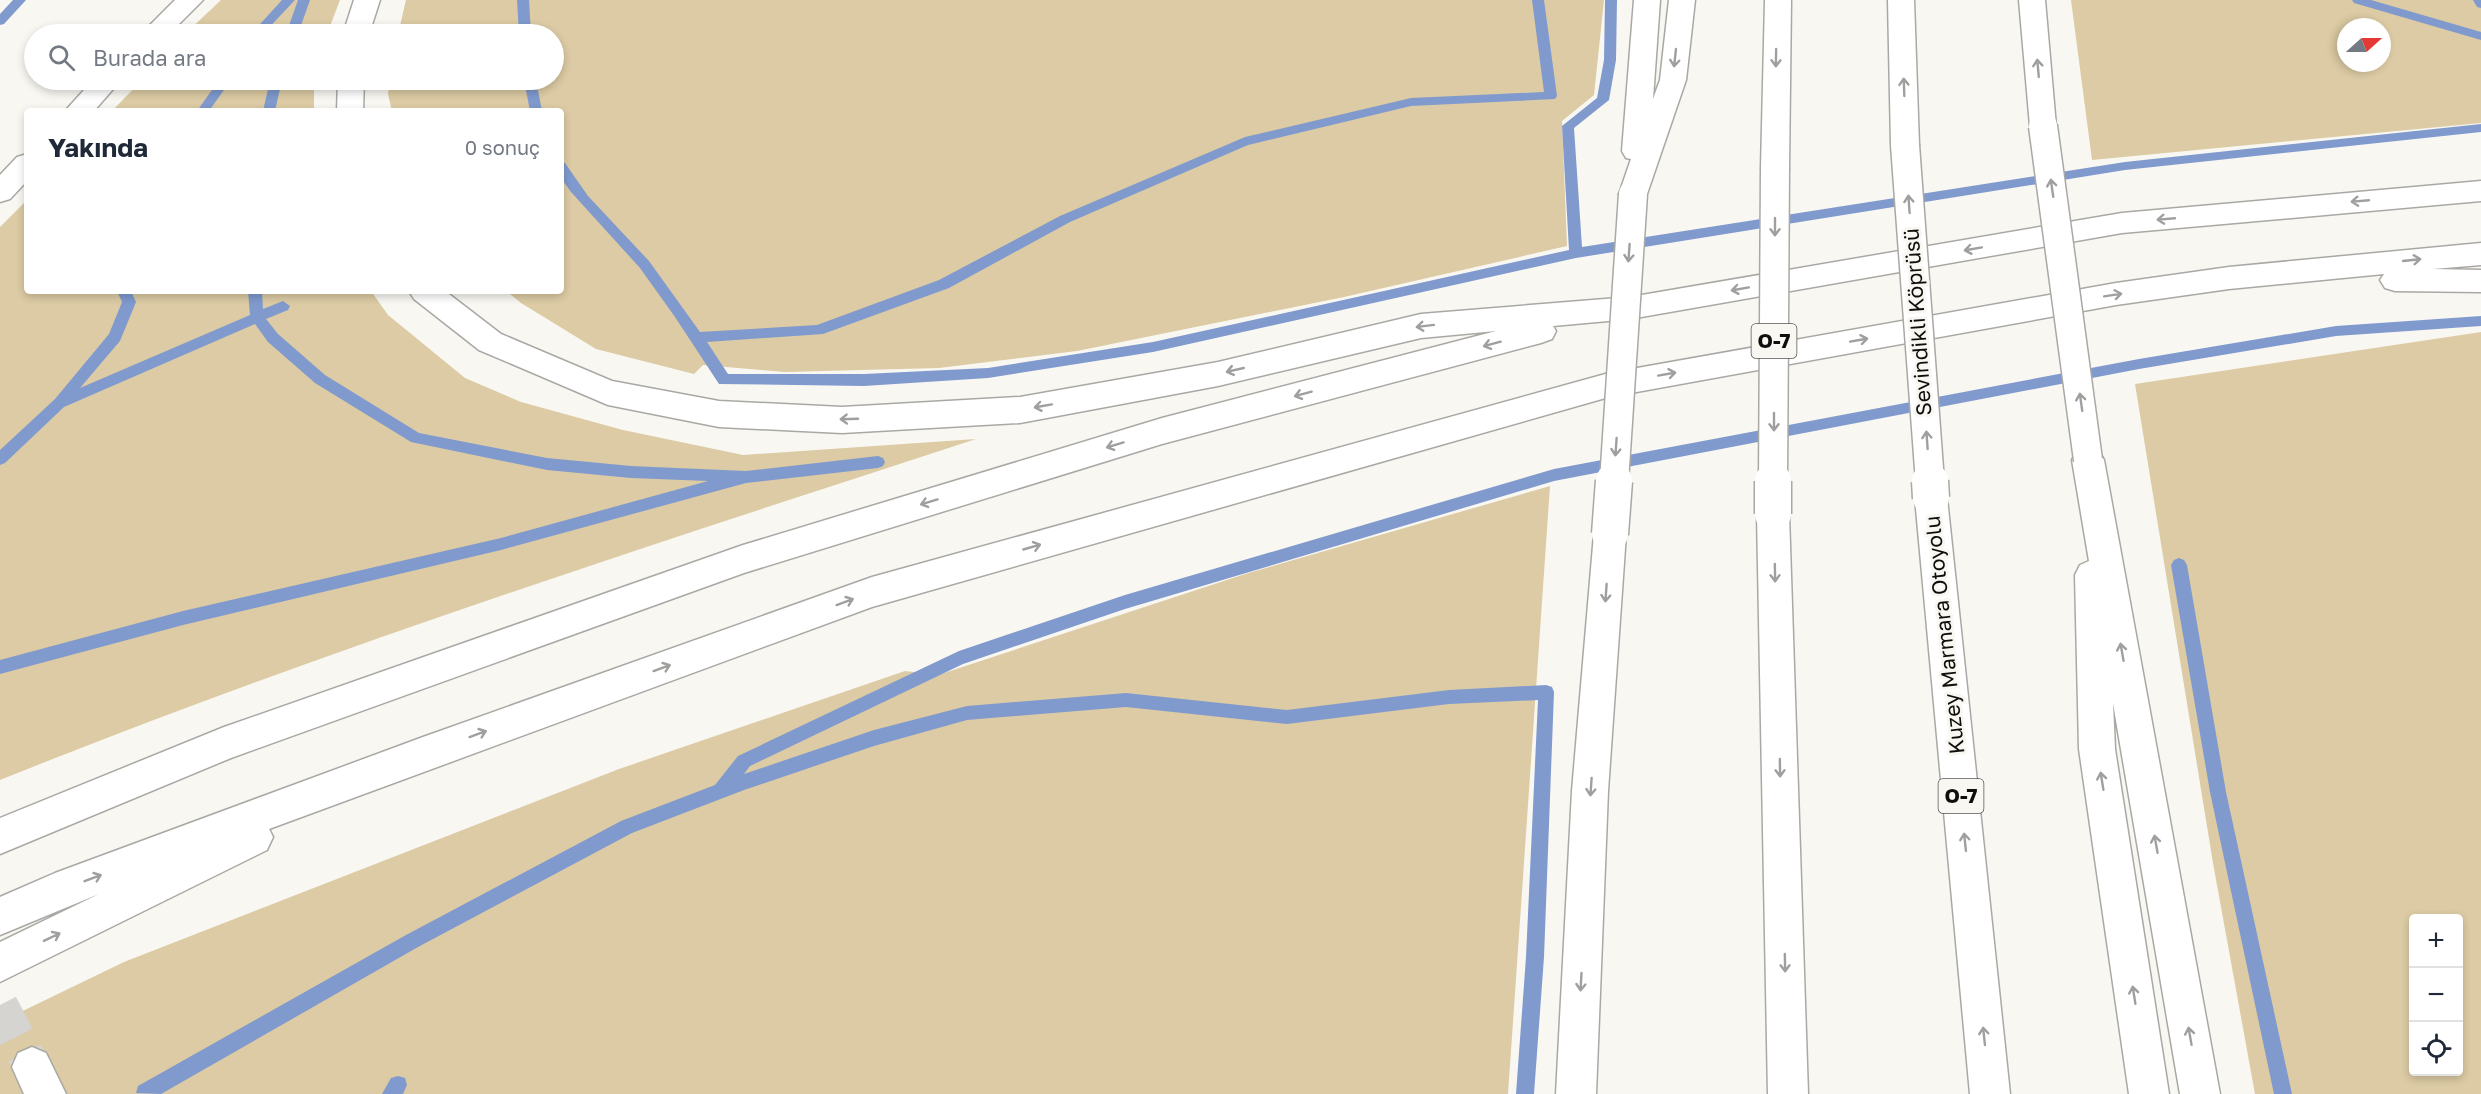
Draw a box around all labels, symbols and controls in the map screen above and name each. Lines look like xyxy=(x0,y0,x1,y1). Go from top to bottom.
north arrow xyxy=(2337,18,2391,72)
search box xyxy=(24,24,564,90)
icon: search xyxy=(45,41,78,74)
text: Burada ara xyxy=(93,44,207,71)
one-way arrow xyxy=(1669,48,1680,68)
one-way arrow xyxy=(1770,48,1782,68)
one-way arrow xyxy=(2032,58,2043,78)
one-way arrow xyxy=(1898,77,1909,97)
text: Yakında xyxy=(48,132,148,163)
text: 0 sonuç xyxy=(465,135,540,159)
one-way arrow xyxy=(2046,179,2057,199)
one-way arrow xyxy=(1904,194,1915,214)
one-way arrow xyxy=(2351,196,2371,207)
one-way arrow xyxy=(2156,214,2176,225)
one-way arrow xyxy=(1769,216,1781,236)
street label: Sevindikli Köprüsü xyxy=(1897,227,1937,417)
one-way arrow xyxy=(1623,242,1634,262)
one-way arrow xyxy=(1964,244,1984,255)
one-way arrow xyxy=(2402,254,2422,265)
one-way arrow xyxy=(1730,284,1750,295)
one-way arrow xyxy=(2102,289,2122,300)
one-way arrow xyxy=(1416,321,1435,332)
road number: O-7 xyxy=(1752,324,1796,358)
one-way arrow xyxy=(1848,334,1868,345)
one-way arrow xyxy=(1483,339,1502,351)
one-way arrow xyxy=(1226,364,1245,376)
one-way arrow xyxy=(1656,369,1676,380)
one-way arrow xyxy=(1294,389,1313,400)
one-way arrow xyxy=(2075,393,2086,413)
one-way arrow xyxy=(1034,401,1054,412)
one-way arrow xyxy=(1768,411,1780,431)
one-way arrow xyxy=(840,414,860,425)
one-way arrow xyxy=(1921,431,1932,450)
one-way arrow xyxy=(1610,437,1621,457)
one-way arrow xyxy=(1106,440,1125,451)
one-way arrow xyxy=(920,497,939,508)
street label: Kuzey Marmara Otoyolu xyxy=(1919,515,1969,756)
one-way arrow xyxy=(1022,541,1041,552)
one-way arrow xyxy=(1769,562,1780,582)
one-way arrow xyxy=(1600,582,1611,602)
one-way arrow xyxy=(835,595,854,606)
one-way arrow xyxy=(2117,643,2128,663)
one-way arrow xyxy=(652,662,670,673)
one-way arrow xyxy=(468,728,487,739)
one-way arrow xyxy=(1774,757,1785,777)
one-way arrow xyxy=(2097,772,2108,791)
one-way arrow xyxy=(1585,777,1596,797)
road number: O-7 xyxy=(1938,779,1984,813)
one-way arrow xyxy=(1959,832,1970,852)
one-way arrow xyxy=(2151,835,2162,855)
one-way arrow xyxy=(83,872,102,883)
map controls xyxy=(2409,914,2463,1076)
button: + xyxy=(2409,914,2463,968)
one-way arrow xyxy=(43,930,61,942)
one-way arrow xyxy=(1779,952,1790,972)
button: − xyxy=(2409,968,2463,1022)
one-way arrow xyxy=(1575,971,1586,991)
one-way arrow xyxy=(2129,985,2140,1005)
button: locate xyxy=(2409,1022,2463,1076)
one-way arrow xyxy=(1978,1026,1989,1046)
one-way arrow xyxy=(2184,1027,2195,1047)

